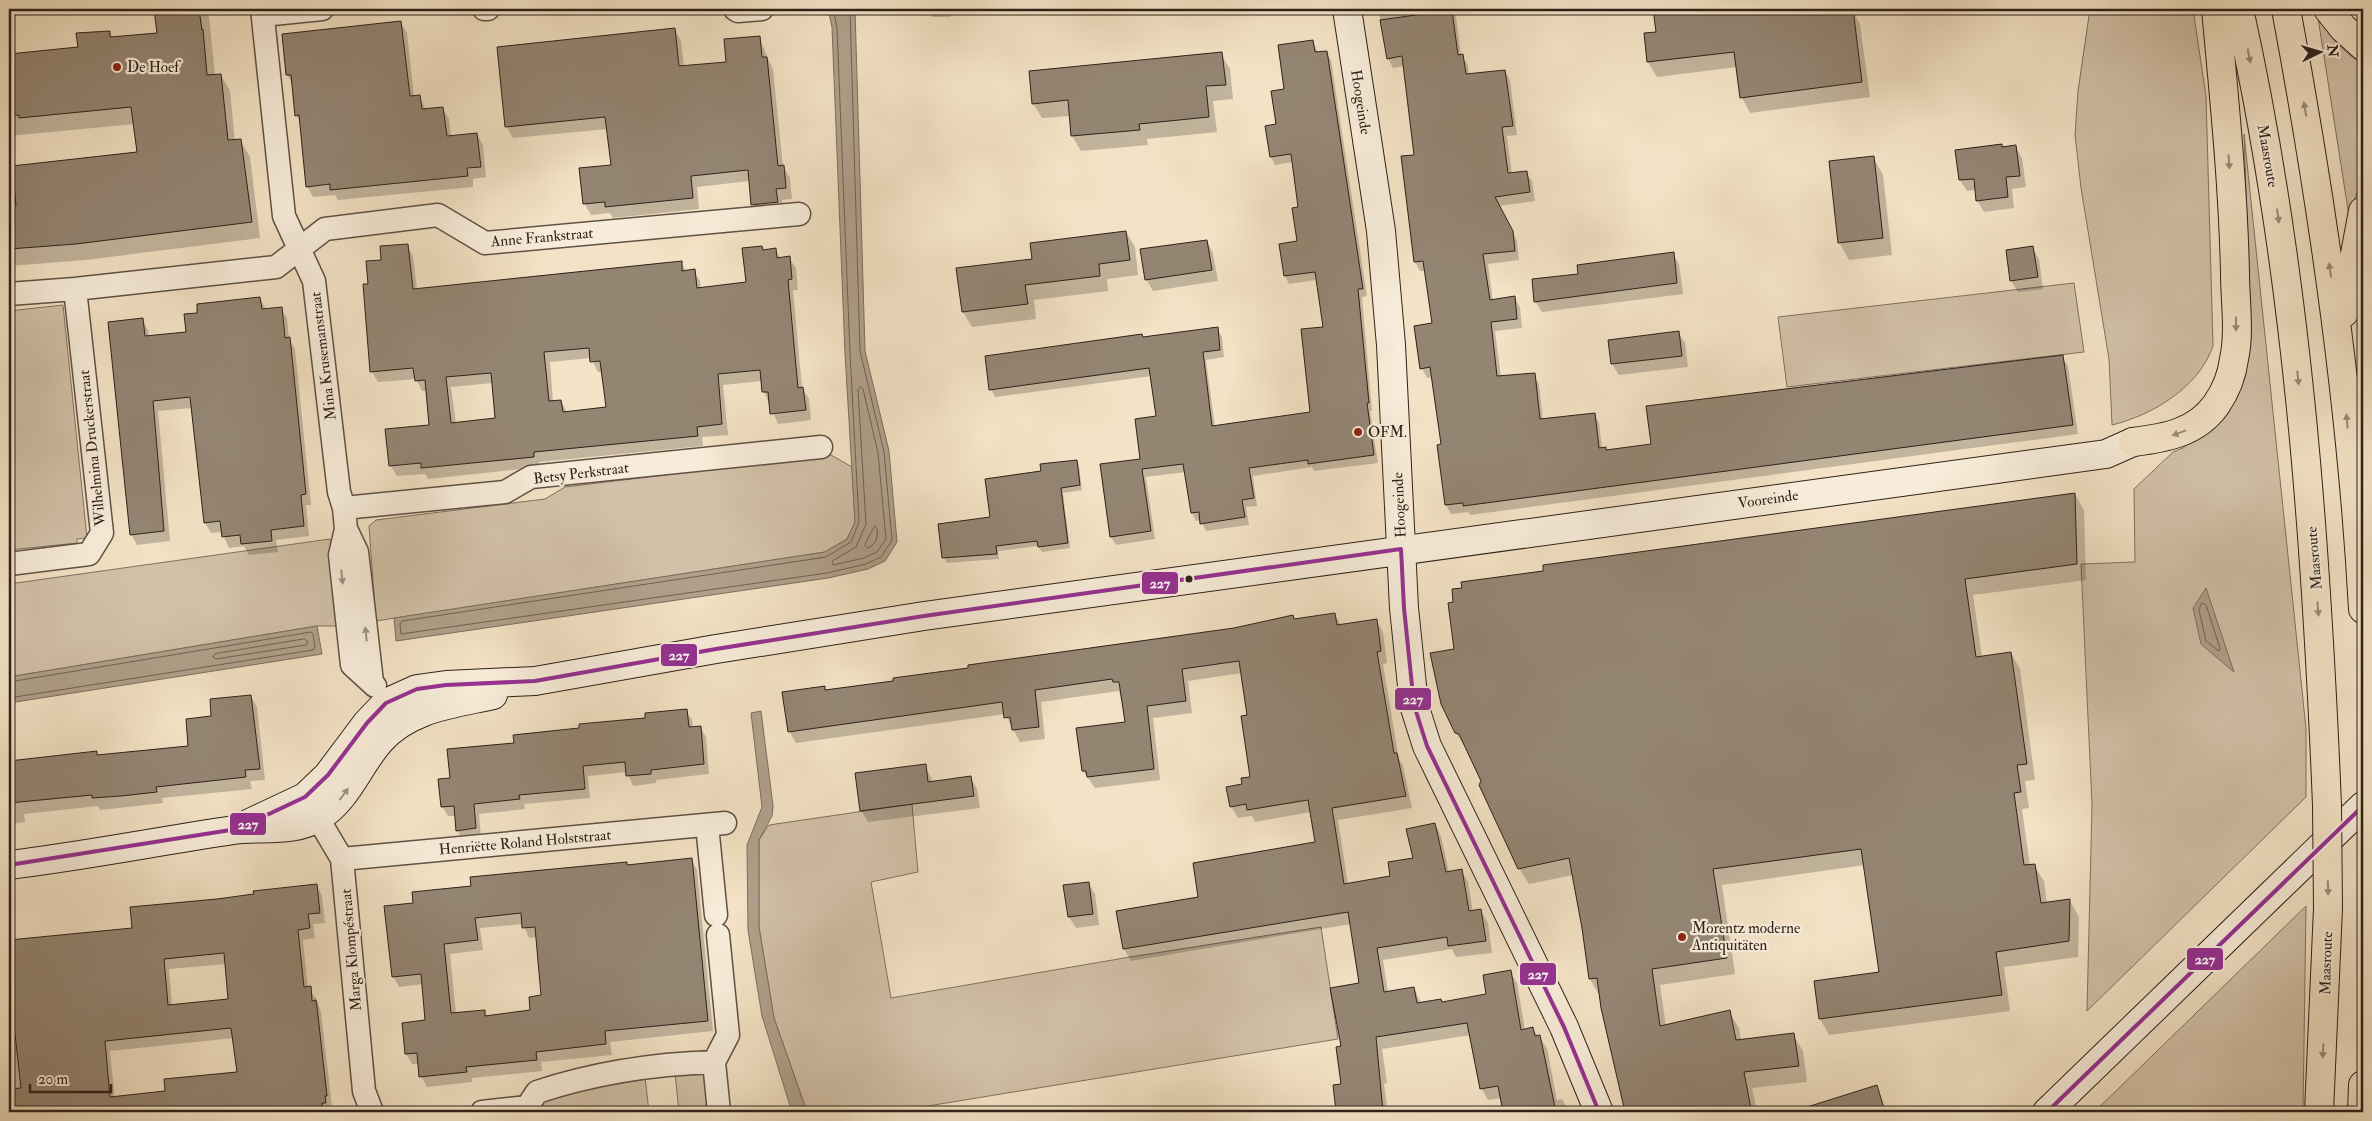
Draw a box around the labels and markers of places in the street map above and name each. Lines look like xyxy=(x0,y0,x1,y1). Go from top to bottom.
place label: De Hoef xyxy=(127,58,181,77)
marker: De Hoef xyxy=(111,61,123,73)
place label: OFM. xyxy=(1368,423,1407,442)
marker: OFM. xyxy=(1352,426,1364,438)
unlabelled marker xyxy=(1184,574,1194,584)
place label: Morentz moderne Antiquitäten xyxy=(1691,919,1800,955)
marker: Morentz moderne Antiquitäten xyxy=(1676,931,1688,943)

